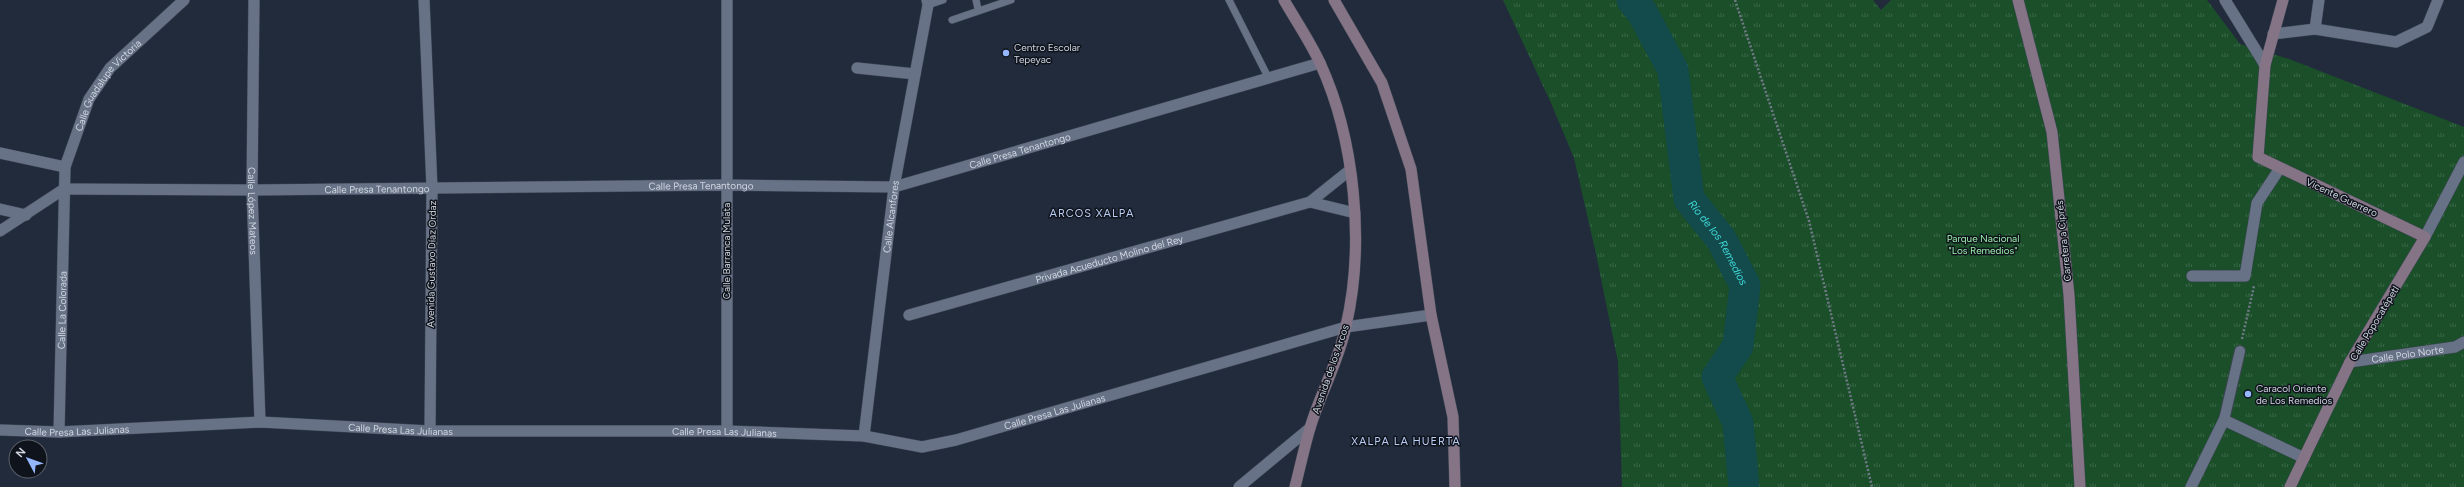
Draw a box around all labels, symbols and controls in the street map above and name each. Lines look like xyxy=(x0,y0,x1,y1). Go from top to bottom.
street label: Calle Guadalupe Victoria xyxy=(72,37,144,133)
place label: Centro Escolar Tepeyac xyxy=(1014,41,1081,66)
marker: Centro Escolar Tepeyac xyxy=(1001,48,1011,58)
street label: Calle Presa Tenantongo xyxy=(968,130,1072,172)
street label: Calle López Mateos xyxy=(245,167,260,255)
street label: Vicente Guerrero xyxy=(2304,175,2380,220)
street label: Calle Presa Tenantongo xyxy=(648,179,754,193)
street label: Calle Alcanfores xyxy=(880,179,902,254)
street label: Calle Presa Tenantongo xyxy=(324,182,430,196)
water label: Río de los Remedios xyxy=(1685,197,1750,288)
street label: Avenida Gustavo Díaz Ordaz xyxy=(424,200,439,328)
street label: Carretera a Ciprés xyxy=(2053,200,2074,282)
street label: Calle Barranca Mulata xyxy=(720,203,733,299)
district label: ARCOS XALPA xyxy=(1049,207,1135,220)
street label: Privada Acueducto Molino del Rey xyxy=(1034,232,1185,286)
park label: Parque Nacional "Los Remedios" xyxy=(1947,232,2019,257)
street label: Calle La Colorada xyxy=(55,271,70,349)
street label: Calle Popocatépetl xyxy=(2347,284,2402,363)
street label: Avenida de los Arcos xyxy=(1309,323,1352,415)
street label: Calle Polo Norte xyxy=(2370,343,2445,366)
place label: Caracol Oriente de Los Remedios xyxy=(2256,382,2333,407)
marker: Caracol Oriente de Los Remedios xyxy=(2243,389,2253,399)
street label: Calle Presa Las Julianas xyxy=(1003,391,1107,433)
street label: Calle Presa Las Julianas xyxy=(348,421,453,438)
street label: Calle Presa Las Julianas xyxy=(24,422,130,439)
street label: Calle Presa Las Julianas xyxy=(672,425,777,440)
district label: XALPA LA HUERTA xyxy=(1351,435,1461,448)
north arrow xyxy=(8,439,48,479)
text: N xyxy=(13,445,29,460)

